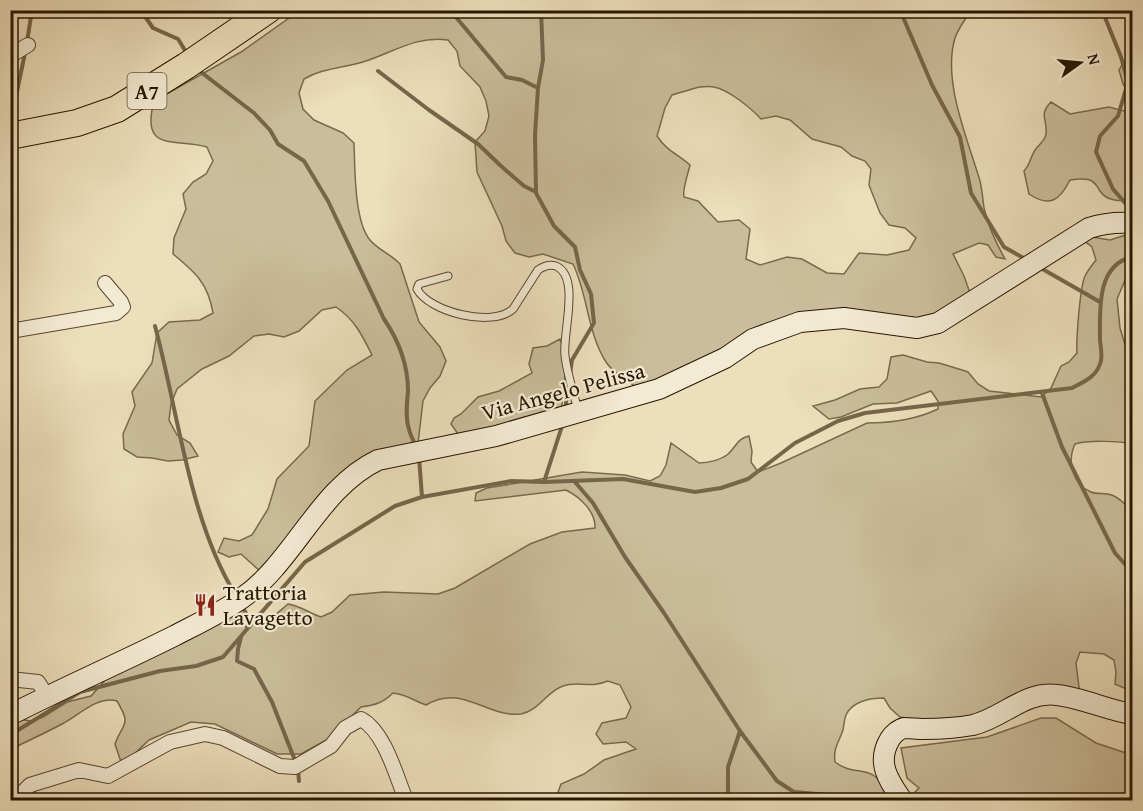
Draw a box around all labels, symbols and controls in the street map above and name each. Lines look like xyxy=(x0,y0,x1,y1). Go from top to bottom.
north arrow xyxy=(1050,33,1110,93)
text: N xyxy=(1082,51,1108,68)
road number: A7 xyxy=(128,73,166,109)
street label: Via Angelo Pelissa xyxy=(478,354,649,428)
place label: Trattoria Lavagetto xyxy=(223,576,313,633)
restaurant icon: Trattoria Lavagetto xyxy=(192,592,218,618)

